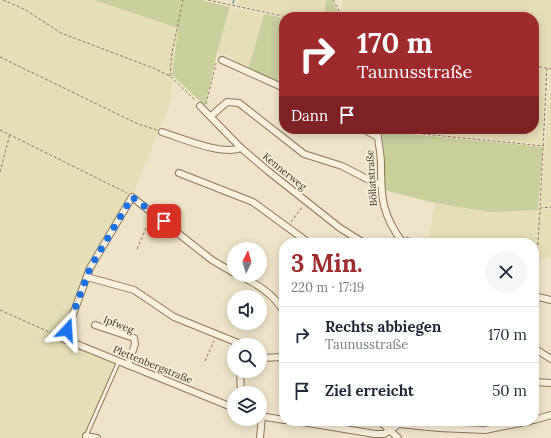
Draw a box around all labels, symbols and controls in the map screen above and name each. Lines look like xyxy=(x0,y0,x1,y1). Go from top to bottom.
text: 170 m xyxy=(357,25,432,61)
icon: right xyxy=(291,28,343,80)
text: Taunusstraße xyxy=(357,60,472,83)
icon: arrive xyxy=(336,104,358,126)
text: Dann xyxy=(291,106,328,125)
street label: Böllatstraße xyxy=(363,149,380,207)
street label: Kennerweg xyxy=(260,150,310,193)
pin xyxy=(147,204,181,238)
icon: arrive xyxy=(153,210,175,232)
north arrow xyxy=(227,242,267,282)
map controls xyxy=(227,242,267,426)
text: 3 Min. xyxy=(291,248,363,279)
button: close xyxy=(485,251,527,293)
text: 220 m · 17:19 xyxy=(291,279,364,296)
button: sound xyxy=(227,290,267,330)
position arrow xyxy=(46,309,88,351)
street label: Ipfweg xyxy=(102,313,136,336)
text: Rechts abbiegen xyxy=(325,317,441,336)
icon: right xyxy=(291,324,313,346)
text: 170 m xyxy=(488,325,527,344)
text: Taunusstraße xyxy=(325,336,408,353)
button: search xyxy=(227,338,267,378)
street label: Plettenbergstraße xyxy=(111,343,195,387)
icon: arrive xyxy=(291,380,313,402)
text: Ziel erreicht xyxy=(325,381,414,400)
text: 50 m xyxy=(492,381,527,400)
button: layers xyxy=(227,386,267,426)

